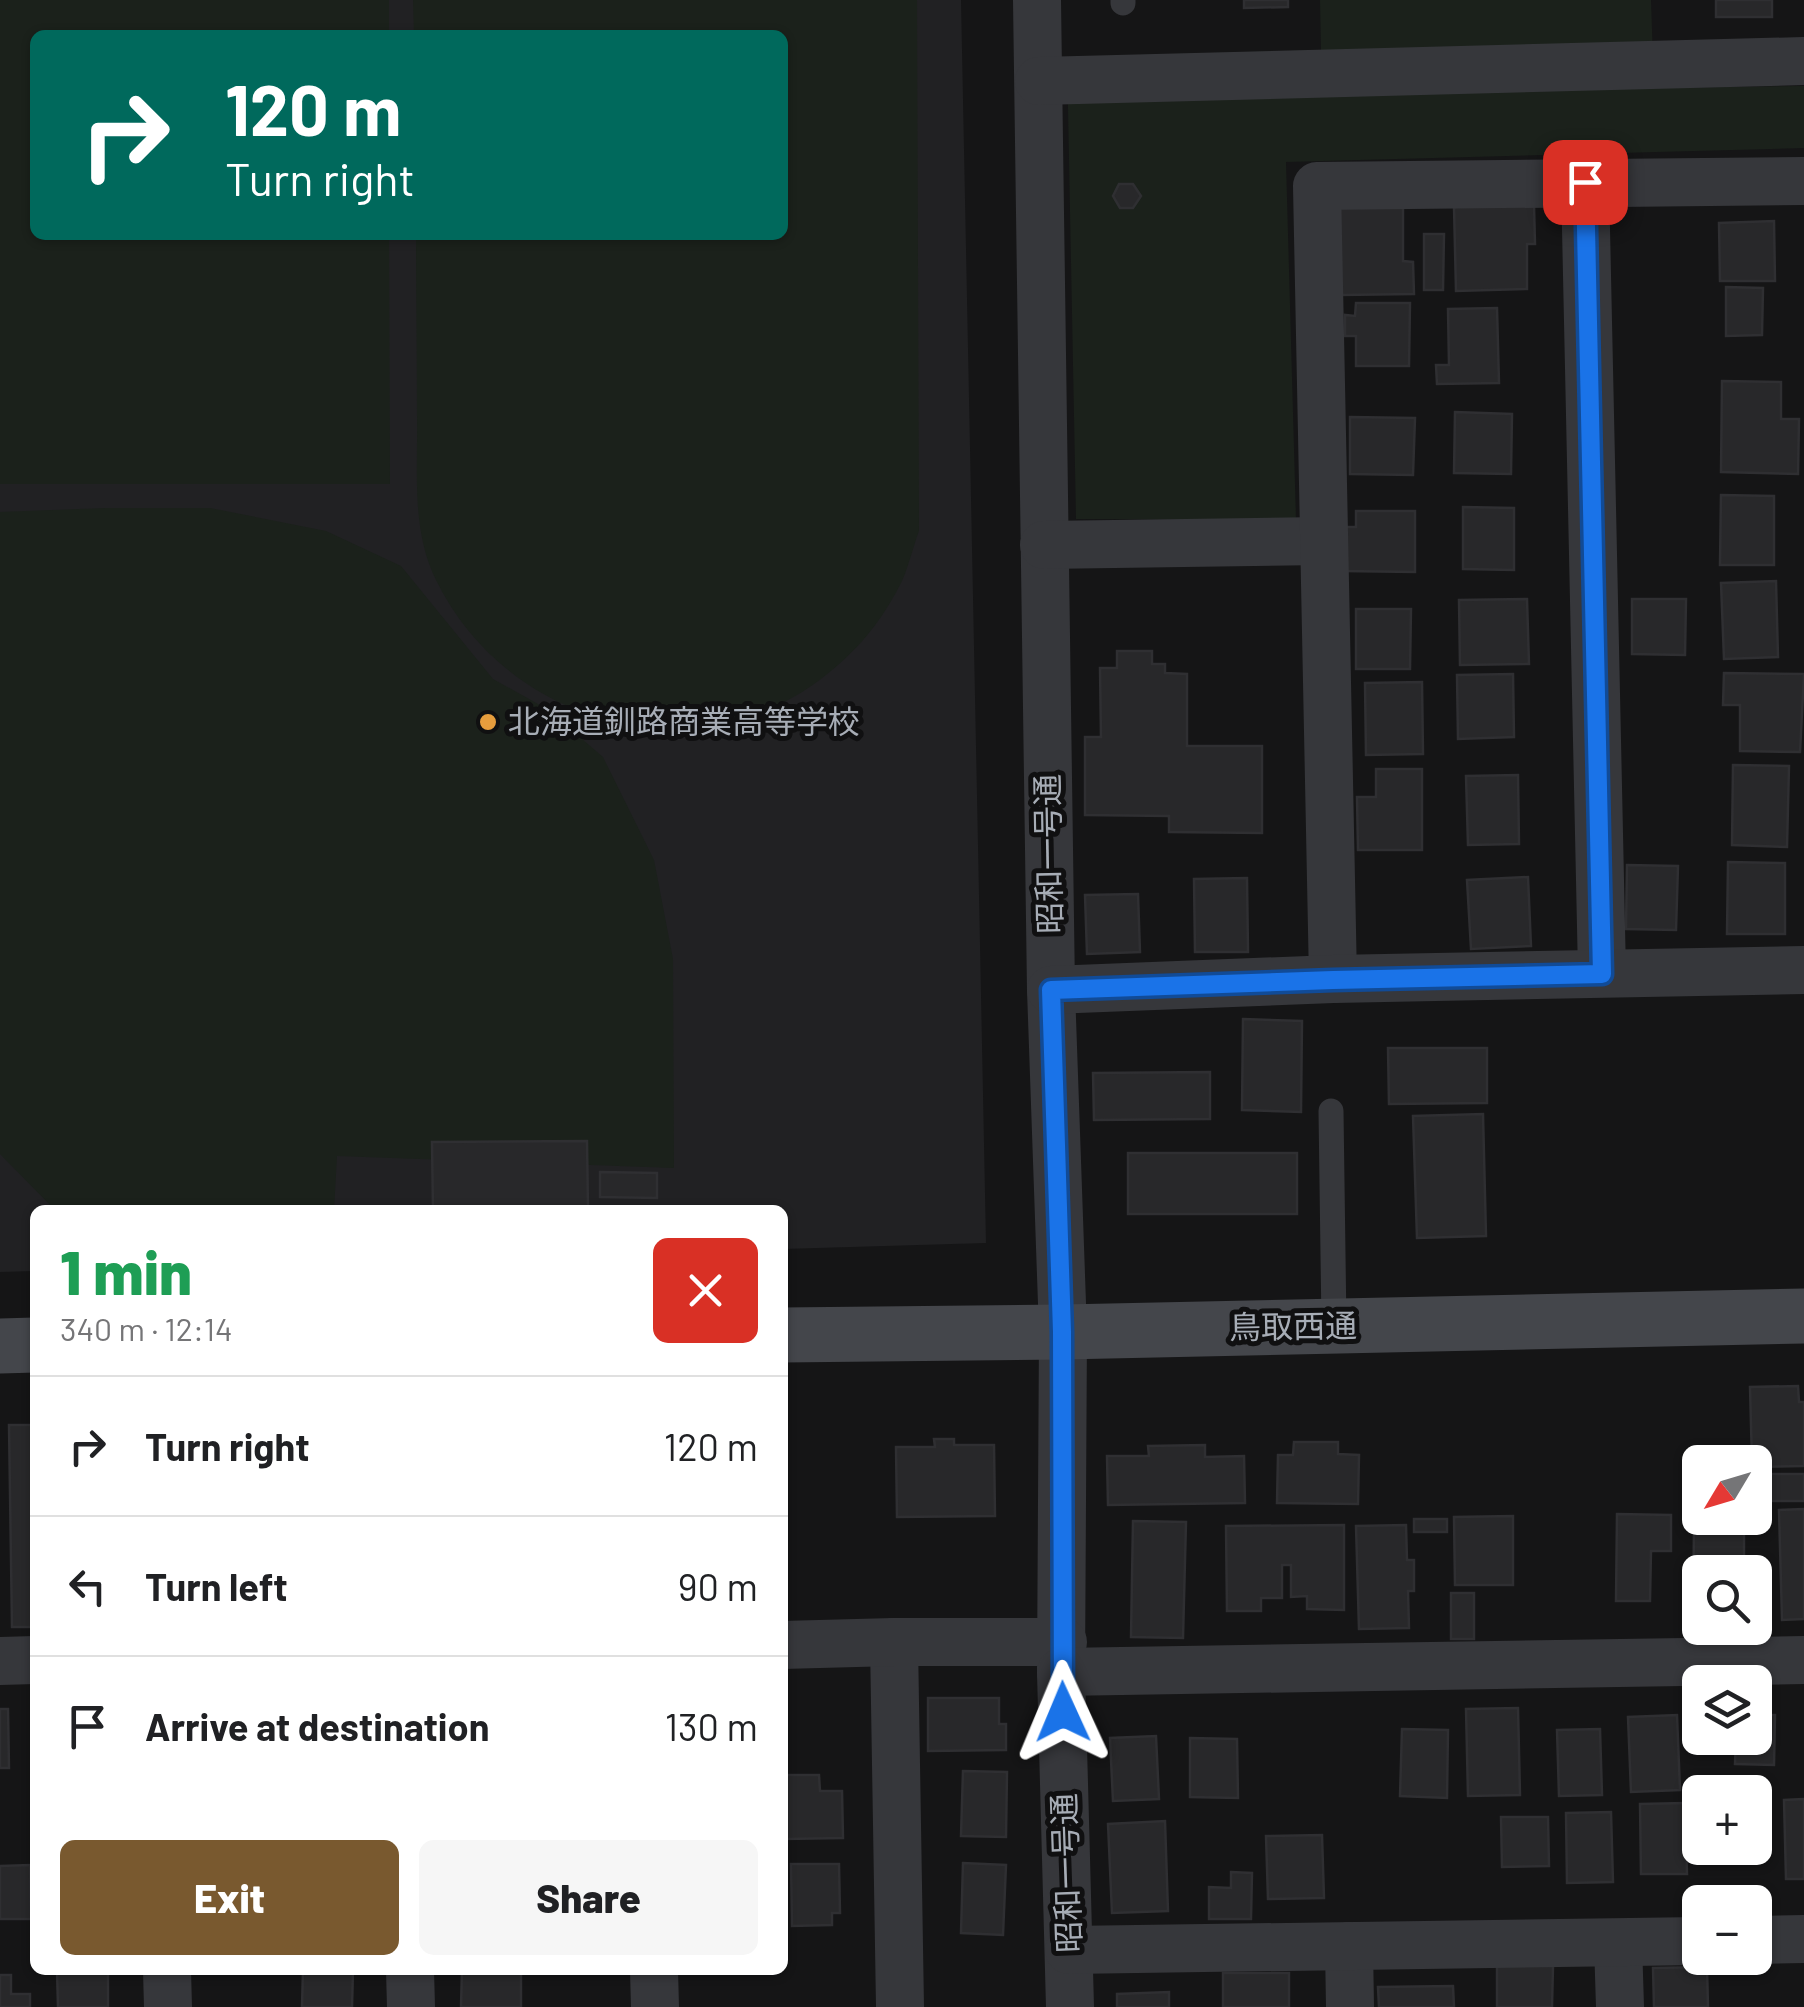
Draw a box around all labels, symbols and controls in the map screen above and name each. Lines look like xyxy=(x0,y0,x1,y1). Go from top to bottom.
text: 120 m xyxy=(225,66,401,150)
icon: right xyxy=(60,70,190,200)
pin xyxy=(1543,140,1628,225)
text: Turn right xyxy=(225,151,415,205)
icon: arrive xyxy=(1558,155,1613,210)
place label: 北海道釧路商業高等学校 xyxy=(508,701,860,739)
marker: 北海道釧路商業高等学校 xyxy=(477,711,499,733)
street label: 昭和一号通 xyxy=(1027,774,1067,934)
text: 1 min xyxy=(60,1235,192,1307)
button: close xyxy=(653,1238,758,1343)
street label: 鳥取西通 xyxy=(1229,1305,1357,1345)
text: 340 m · 12:14 xyxy=(60,1309,233,1347)
icon: right xyxy=(60,1419,115,1474)
text: Turn right xyxy=(145,1423,310,1469)
text: 120 m xyxy=(664,1423,758,1469)
north arrow xyxy=(1682,1445,1772,1535)
map controls xyxy=(1682,1445,1772,1975)
button: search xyxy=(1682,1555,1772,1645)
icon: left xyxy=(60,1559,115,1614)
text: Turn left xyxy=(145,1563,288,1609)
text: 90 m xyxy=(678,1563,758,1609)
position arrow xyxy=(1011,1660,1115,1764)
button: layers xyxy=(1682,1665,1772,1755)
icon: arrive xyxy=(60,1699,115,1754)
text: Arrive at destination xyxy=(145,1703,490,1749)
text: 130 m xyxy=(665,1703,758,1749)
button: + xyxy=(1682,1775,1772,1865)
street label: 昭和一号通 xyxy=(1043,1792,1087,1954)
button: Exit xyxy=(60,1840,399,1955)
button: Share xyxy=(419,1840,758,1955)
button: − xyxy=(1682,1885,1772,1975)

